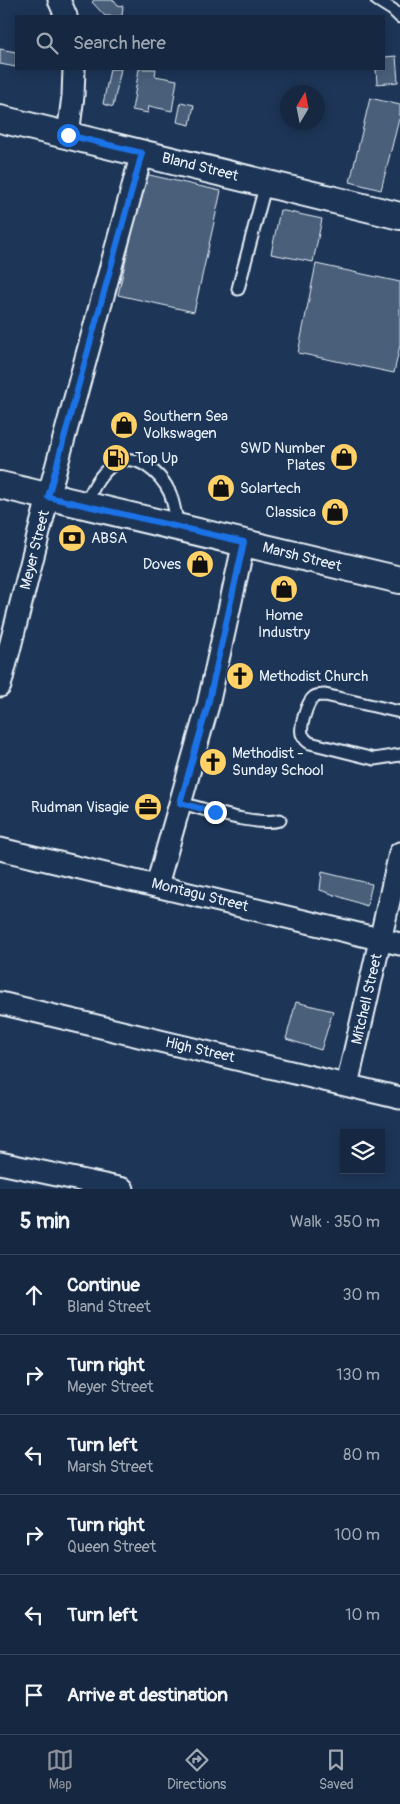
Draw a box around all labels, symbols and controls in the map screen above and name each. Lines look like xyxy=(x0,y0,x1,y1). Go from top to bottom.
search box xyxy=(15,15,385,70)
icon: search xyxy=(33,29,61,57)
text: Search here xyxy=(73,31,166,55)
north arrow xyxy=(280,85,325,130)
route start xyxy=(57,124,80,147)
street label: Bland Street xyxy=(160,148,241,186)
place label: Southern Sea Volkswagen xyxy=(143,407,228,443)
shop icon: Southern Sea Volkswagen xyxy=(109,410,139,440)
place label: SWD Number Plates xyxy=(240,439,326,475)
shop icon: SWD Number Plates xyxy=(329,442,359,472)
fuel station icon: Top Up xyxy=(101,443,131,473)
place label: Top Up xyxy=(135,449,178,468)
shop icon: Solartech xyxy=(206,473,236,503)
place label: Solartech xyxy=(240,479,301,498)
shop icon: Classica xyxy=(320,497,350,527)
place label: Classica xyxy=(266,503,316,522)
street label: Meyer Street xyxy=(16,507,54,592)
bank icon: ABSA xyxy=(57,523,87,553)
place label: ABSA xyxy=(91,529,128,548)
street label: Marsh Street xyxy=(260,538,344,576)
shop icon: Doves xyxy=(185,549,215,579)
place label: Doves xyxy=(143,555,181,574)
shop icon: Home Industry xyxy=(269,574,299,604)
place label: Home Industry xyxy=(258,606,311,642)
church icon: Methodist Church xyxy=(225,661,255,691)
place label: Methodist Church xyxy=(259,667,368,686)
place label: Methodist - Sunday School xyxy=(232,744,324,780)
church icon: Methodist - Sunday School xyxy=(198,747,228,777)
office icon: Rudman Visagie xyxy=(133,792,163,822)
place label: Rudman Visagie xyxy=(31,798,130,817)
route end xyxy=(204,801,227,824)
street label: Montagu Street xyxy=(150,874,251,916)
street label: Mitchell Street xyxy=(347,951,387,1046)
street label: High Street xyxy=(163,1033,238,1067)
map controls xyxy=(340,1129,385,1174)
button: layers xyxy=(340,1129,385,1174)
text: 5 min xyxy=(20,1208,70,1235)
text: Walk · 350 m xyxy=(290,1212,380,1232)
text: Continue xyxy=(67,1273,140,1297)
icon: ahead xyxy=(20,1281,48,1309)
text: 30 m xyxy=(342,1285,380,1305)
text: Bland Street xyxy=(67,1297,151,1317)
text: Turn right xyxy=(67,1353,145,1377)
icon: right xyxy=(20,1361,48,1389)
text: 130 m xyxy=(336,1365,380,1385)
text: Meyer Street xyxy=(67,1377,154,1397)
text: Turn left xyxy=(67,1433,137,1457)
icon: left xyxy=(20,1441,48,1469)
text: 80 m xyxy=(343,1445,380,1465)
text: Marsh Street xyxy=(67,1457,153,1477)
text: Turn right xyxy=(67,1513,145,1537)
icon: right xyxy=(20,1521,48,1549)
text: 100 m xyxy=(334,1525,380,1545)
text: Queen Street xyxy=(67,1537,156,1557)
icon: left xyxy=(20,1601,48,1629)
text: Turn left xyxy=(67,1603,137,1627)
text: 10 m xyxy=(345,1605,380,1625)
icon: arrive xyxy=(20,1681,48,1709)
text: Arrive at destination xyxy=(67,1683,228,1707)
tab: Map xyxy=(46,1746,74,1793)
tab: Directions xyxy=(167,1746,226,1793)
tab: Saved xyxy=(319,1746,354,1793)

